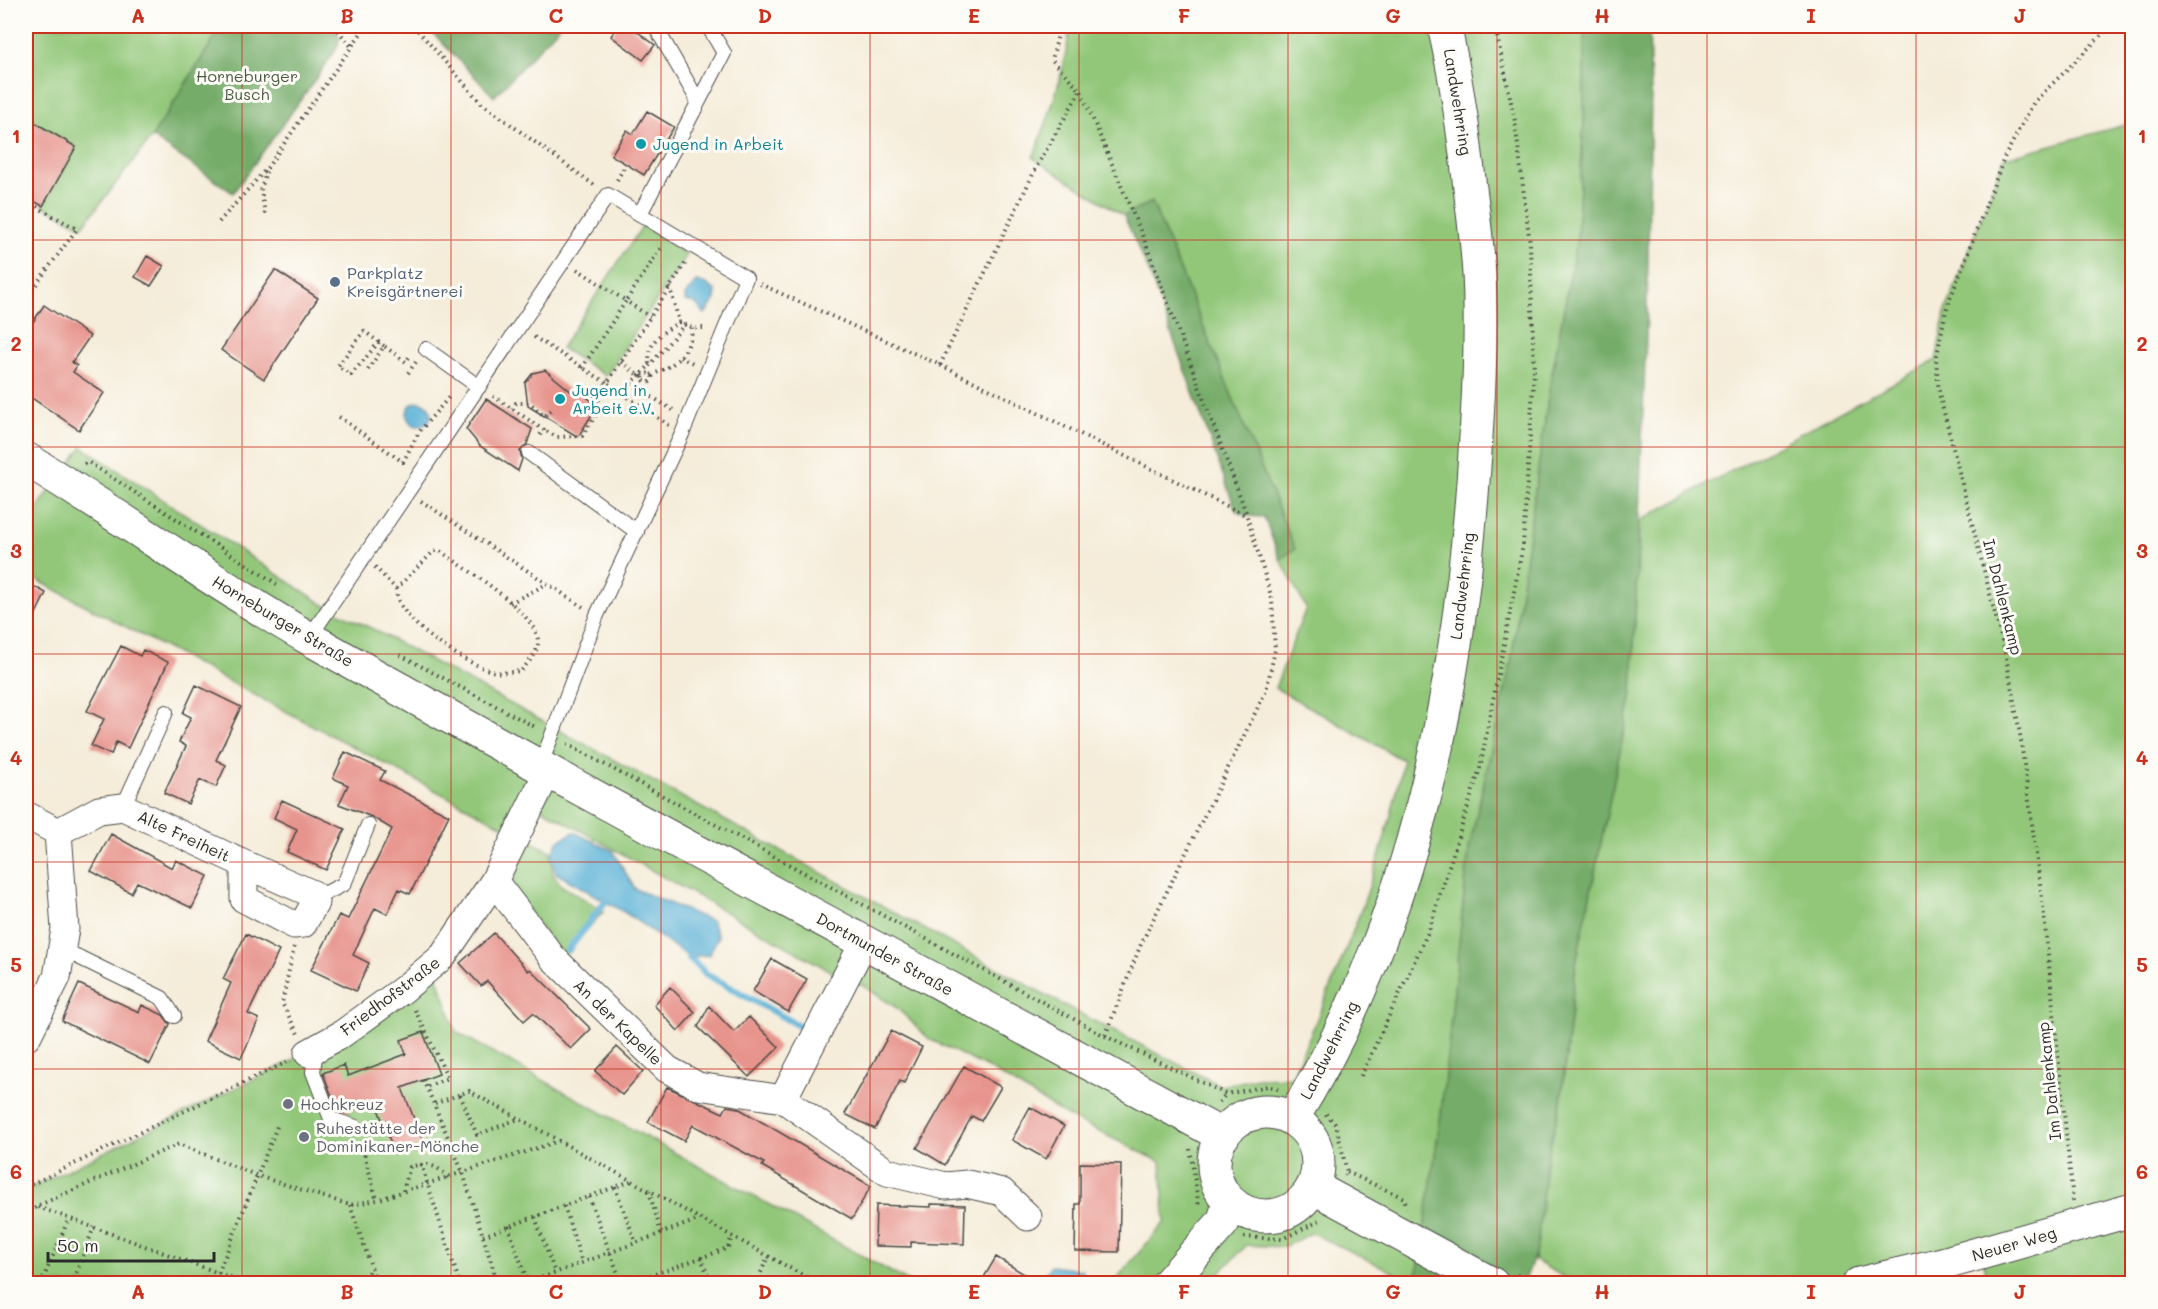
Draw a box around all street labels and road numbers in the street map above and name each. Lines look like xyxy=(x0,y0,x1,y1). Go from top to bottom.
street label: Landwehrring xyxy=(1440,47,1477,157)
street label: Landwehrring xyxy=(1445,531,1478,641)
street label: Im Dahlenkamp xyxy=(1979,537,2028,657)
street label: Horneburger Straße xyxy=(209,570,358,671)
street label: Alte Freiheit xyxy=(135,805,234,866)
street label: Dortmunder Straße xyxy=(813,907,957,1000)
street label: Friedhofstraße xyxy=(336,951,444,1040)
street label: An der Kapelle xyxy=(569,974,667,1069)
street label: Landwehrring xyxy=(1295,997,1362,1103)
street label: Im Dahlenkamp xyxy=(2032,1021,2065,1141)
street label: Neuer Weg xyxy=(1969,1221,2058,1266)

